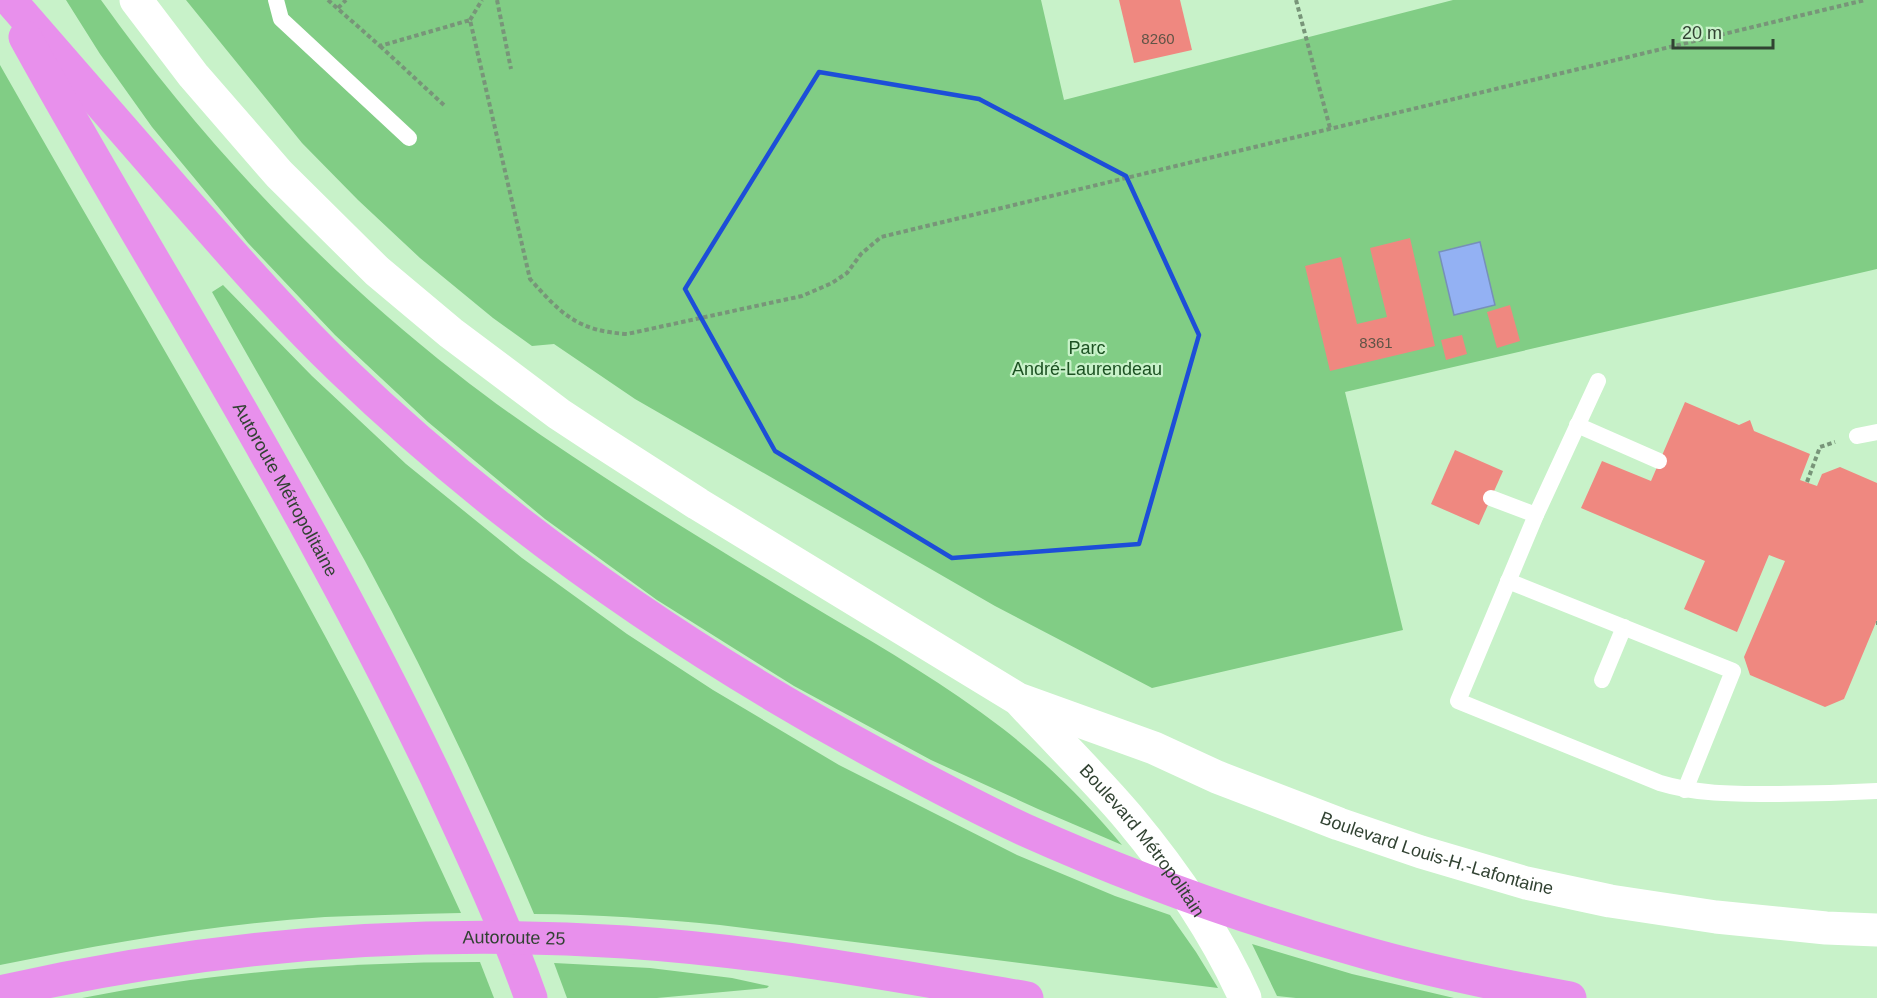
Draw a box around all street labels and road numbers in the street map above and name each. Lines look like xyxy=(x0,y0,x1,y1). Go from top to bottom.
street label: Autoroute Métropolitaine xyxy=(229,399,342,580)
street label: Boulevard Métropolitain xyxy=(1076,760,1209,921)
street label: Boulevard Louis-H.-Lafontaine xyxy=(1317,808,1555,899)
street label: Autoroute 25 xyxy=(462,927,566,949)

